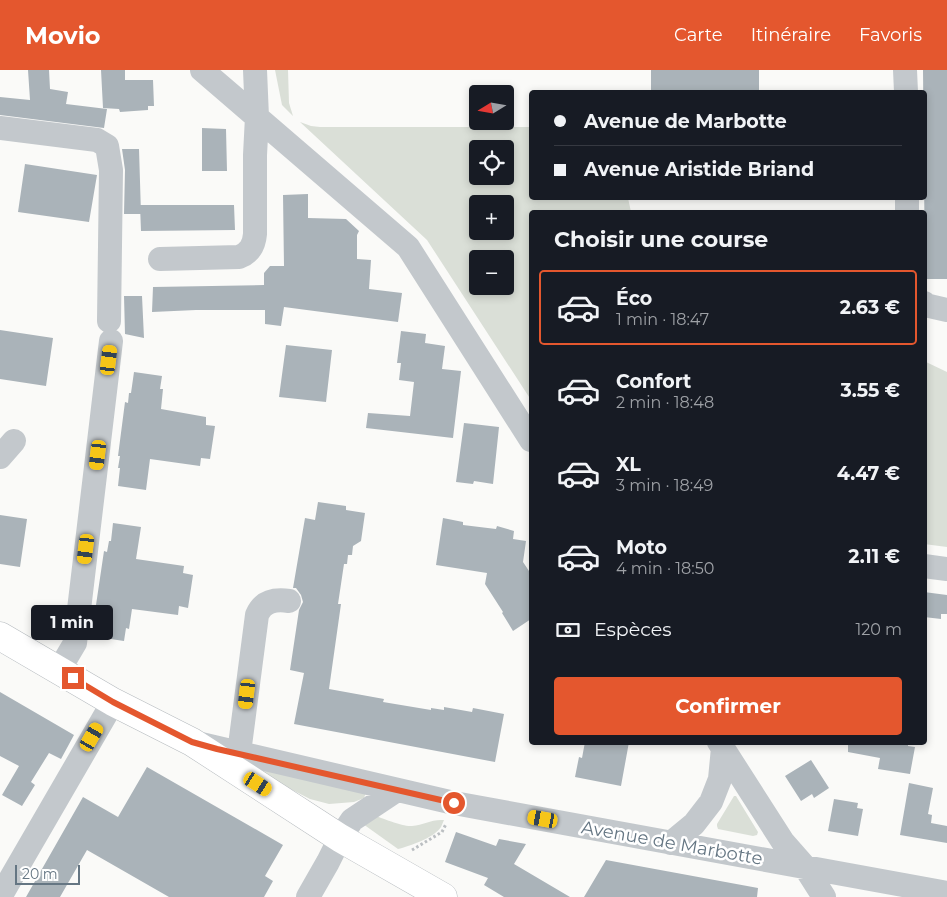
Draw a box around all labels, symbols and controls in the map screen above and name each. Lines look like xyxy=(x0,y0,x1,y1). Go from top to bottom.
text: Movio xyxy=(25,21,101,50)
text: Carte xyxy=(674,24,723,46)
text: Itinéraire xyxy=(751,24,831,46)
text: Favoris xyxy=(859,24,922,46)
north arrow xyxy=(469,85,514,130)
map controls xyxy=(469,85,514,295)
text: Avenue de Marbotte xyxy=(584,110,787,133)
button: locate xyxy=(469,140,514,185)
text: Avenue Aristide Briand xyxy=(584,158,814,181)
button: + xyxy=(469,195,514,240)
text: Choisir une course xyxy=(554,226,768,253)
button: − xyxy=(469,250,514,295)
icon: car xyxy=(556,285,601,330)
text: Éco xyxy=(616,287,652,310)
text: 2.63 € xyxy=(840,296,900,319)
text: 1 min · 18:47 xyxy=(616,310,709,329)
car xyxy=(99,344,118,376)
icon: car xyxy=(556,368,601,413)
text: Confort xyxy=(616,370,691,393)
text: 3.55 € xyxy=(840,379,900,402)
text: 2 min · 18:48 xyxy=(616,393,714,412)
car xyxy=(88,439,107,471)
icon: car xyxy=(556,451,601,496)
text: XL xyxy=(616,453,641,476)
text: 4.47 € xyxy=(837,462,900,485)
text: 3 min · 18:49 xyxy=(616,476,713,495)
car xyxy=(76,533,95,565)
icon: car xyxy=(556,534,601,579)
text: Moto xyxy=(616,536,667,559)
text: 2.11 € xyxy=(848,545,900,568)
text: 4 min · 18:50 xyxy=(616,559,714,578)
callout: 1 min xyxy=(32,606,114,640)
text: 1 min xyxy=(50,613,94,632)
icon: cash xyxy=(554,616,582,644)
text: Espèces xyxy=(594,618,671,641)
text: 120 m xyxy=(855,620,902,639)
route end xyxy=(62,667,84,689)
button: Confirmer xyxy=(554,677,902,735)
car xyxy=(237,678,256,710)
car xyxy=(78,720,105,754)
car xyxy=(241,770,274,798)
route start xyxy=(443,792,465,814)
car xyxy=(526,809,559,829)
street label: Avenue de Marbotte xyxy=(580,816,764,870)
scale bar xyxy=(15,862,80,885)
text: 20 m xyxy=(22,865,58,883)

